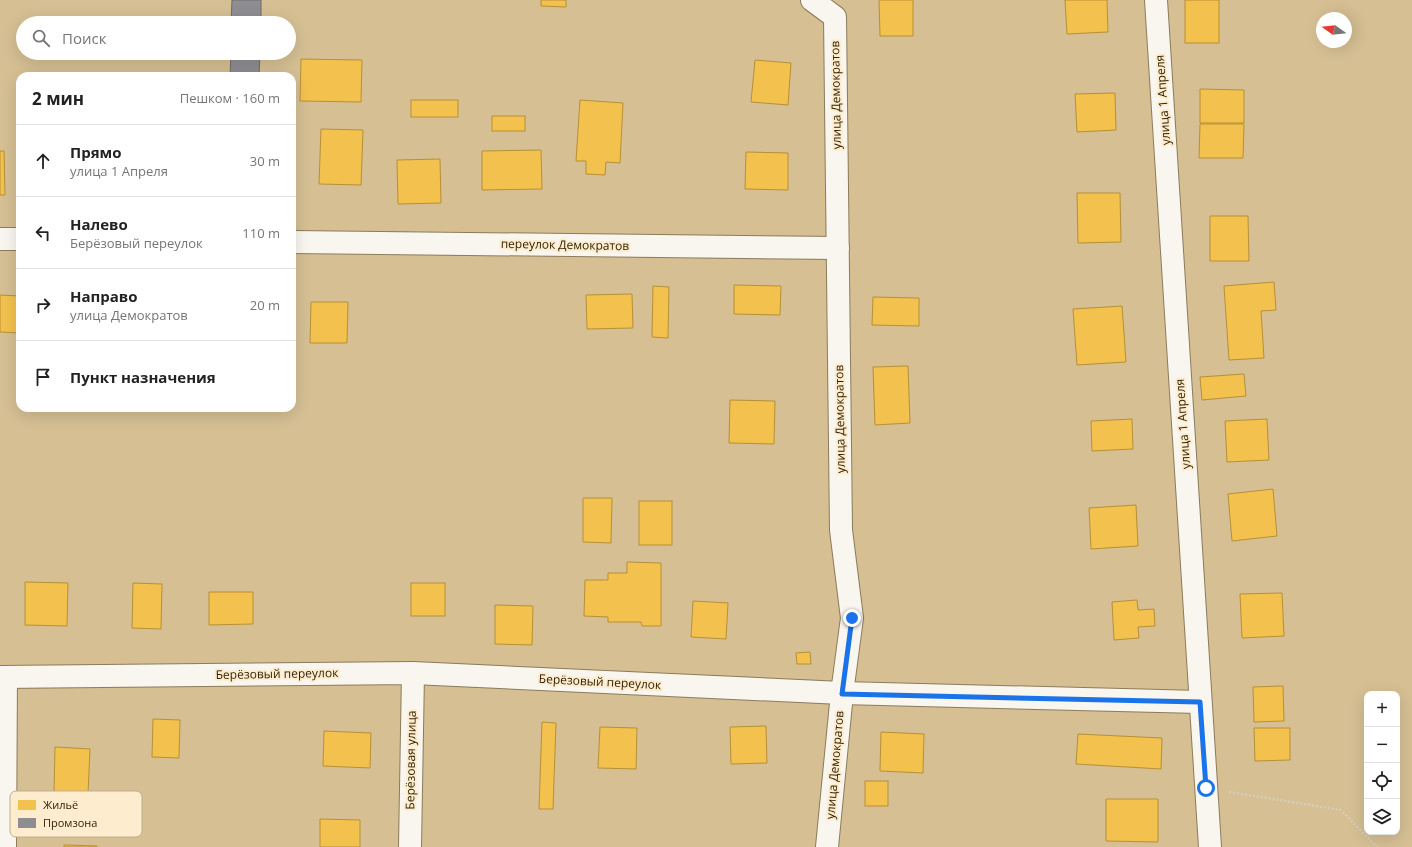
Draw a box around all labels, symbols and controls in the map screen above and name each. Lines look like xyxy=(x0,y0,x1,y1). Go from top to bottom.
north arrow xyxy=(1316,12,1352,48)
search box xyxy=(16,16,296,60)
icon: search xyxy=(30,27,52,49)
text: Поиск xyxy=(62,28,106,48)
street label: улица Демократов xyxy=(826,40,845,150)
street label: улица 1 Апреля xyxy=(1151,54,1174,146)
text: 2 мин xyxy=(32,87,84,110)
text: Пешком · 160 m xyxy=(180,89,280,107)
text: Прямо xyxy=(70,142,122,162)
icon: ahead xyxy=(32,150,54,172)
text: 30 m xyxy=(250,152,280,170)
text: улица 1 Апреля xyxy=(70,162,168,180)
text: Налево xyxy=(70,214,128,234)
icon: left xyxy=(32,222,54,244)
text: 110 m xyxy=(242,224,280,242)
text: Берёзовый переулок xyxy=(70,234,203,252)
street label: переулок Демократов xyxy=(501,235,630,254)
text: Направо xyxy=(70,286,138,306)
icon: right xyxy=(32,294,54,316)
text: 20 m xyxy=(250,296,280,314)
text: улица Демократов xyxy=(70,306,188,324)
street label: улица Демократов xyxy=(830,364,849,474)
icon: arrive xyxy=(32,366,54,388)
text: Пункт назначения xyxy=(70,367,216,387)
street label: улица 1 Апреля xyxy=(1171,378,1194,470)
route end xyxy=(843,609,861,627)
street label: Берёзовый переулок xyxy=(216,664,339,683)
street label: Берёзовый переулок xyxy=(538,670,662,693)
map controls xyxy=(1364,691,1400,835)
button: + xyxy=(1364,691,1400,727)
street label: Берёзовая улица xyxy=(401,710,420,810)
street label: улица Демократов xyxy=(821,710,848,820)
button: − xyxy=(1364,727,1400,763)
button: locate xyxy=(1364,763,1400,799)
route start xyxy=(1197,779,1215,797)
legend xyxy=(10,791,142,837)
text: Жильё xyxy=(43,797,78,812)
button: layers xyxy=(1364,799,1400,835)
text: Промзона xyxy=(43,815,97,830)

